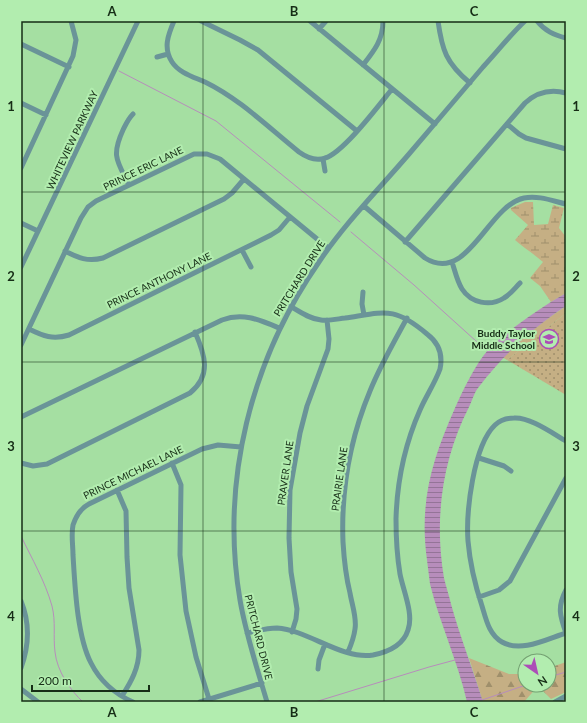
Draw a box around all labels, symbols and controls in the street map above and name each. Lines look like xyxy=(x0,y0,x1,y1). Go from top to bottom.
text: A xyxy=(106,3,117,19)
text: B xyxy=(290,3,299,19)
text: C xyxy=(470,3,479,19)
street label: WHITEVIEW PARKWAY xyxy=(44,88,101,191)
text: 1 xyxy=(7,98,15,114)
text: 1 xyxy=(572,98,580,114)
street label: PRINCE ERIC LANE xyxy=(101,143,185,192)
street label: PRITCHARD DRIVE xyxy=(271,238,327,318)
street label: PRINCE ANTHONY LANE xyxy=(105,249,213,311)
text: 2 xyxy=(7,268,15,284)
text: 2 xyxy=(572,268,580,284)
place label: Buddy Taylor Middle School xyxy=(472,327,535,351)
school or university icon: Buddy Taylor Middle School xyxy=(538,328,560,350)
text: 3 xyxy=(7,438,15,454)
text: 3 xyxy=(572,438,580,454)
street label: PRAVER LANE xyxy=(275,440,296,506)
street label: PRINCE MICHAEL LANE xyxy=(81,443,185,501)
street label: PRAIRIE LANE xyxy=(329,446,349,512)
street label: PRITCHARD DRIVE xyxy=(243,593,275,681)
text: 4 xyxy=(7,608,15,624)
text: 4 xyxy=(572,608,580,624)
north arrow xyxy=(517,653,557,693)
scale bar xyxy=(32,667,149,693)
text: 200 m xyxy=(38,673,72,688)
text: N xyxy=(536,674,550,689)
text: A xyxy=(106,704,117,720)
text: B xyxy=(290,704,299,720)
text: C xyxy=(470,704,479,720)

